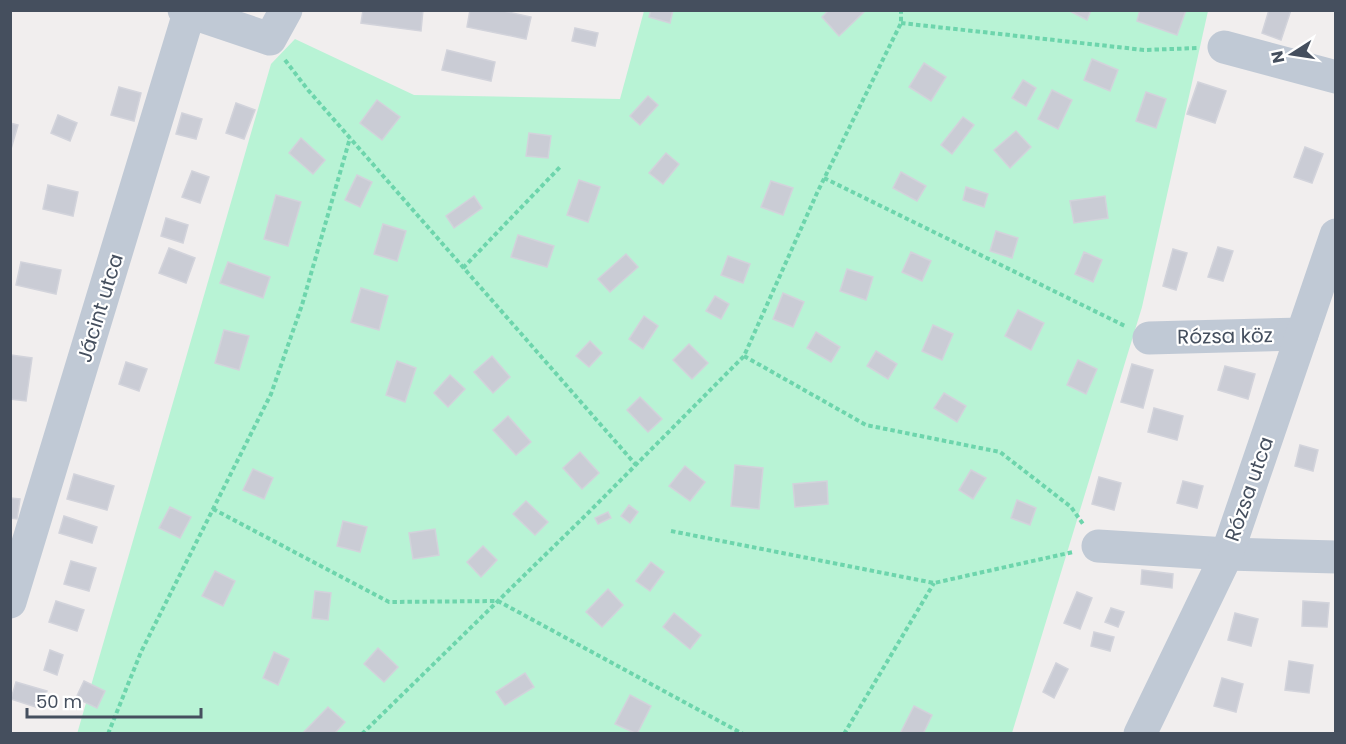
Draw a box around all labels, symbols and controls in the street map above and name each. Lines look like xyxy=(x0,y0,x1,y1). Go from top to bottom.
north arrow xyxy=(1262,24,1322,84)
text: N xyxy=(1265,49,1290,65)
street label: Jácint utca xyxy=(70,250,130,366)
street label: Rózsa köz xyxy=(1177,321,1273,351)
street label: Rózsa utca xyxy=(1218,433,1280,545)
scale bar xyxy=(27,681,201,719)
text: 50 m xyxy=(36,689,82,714)

